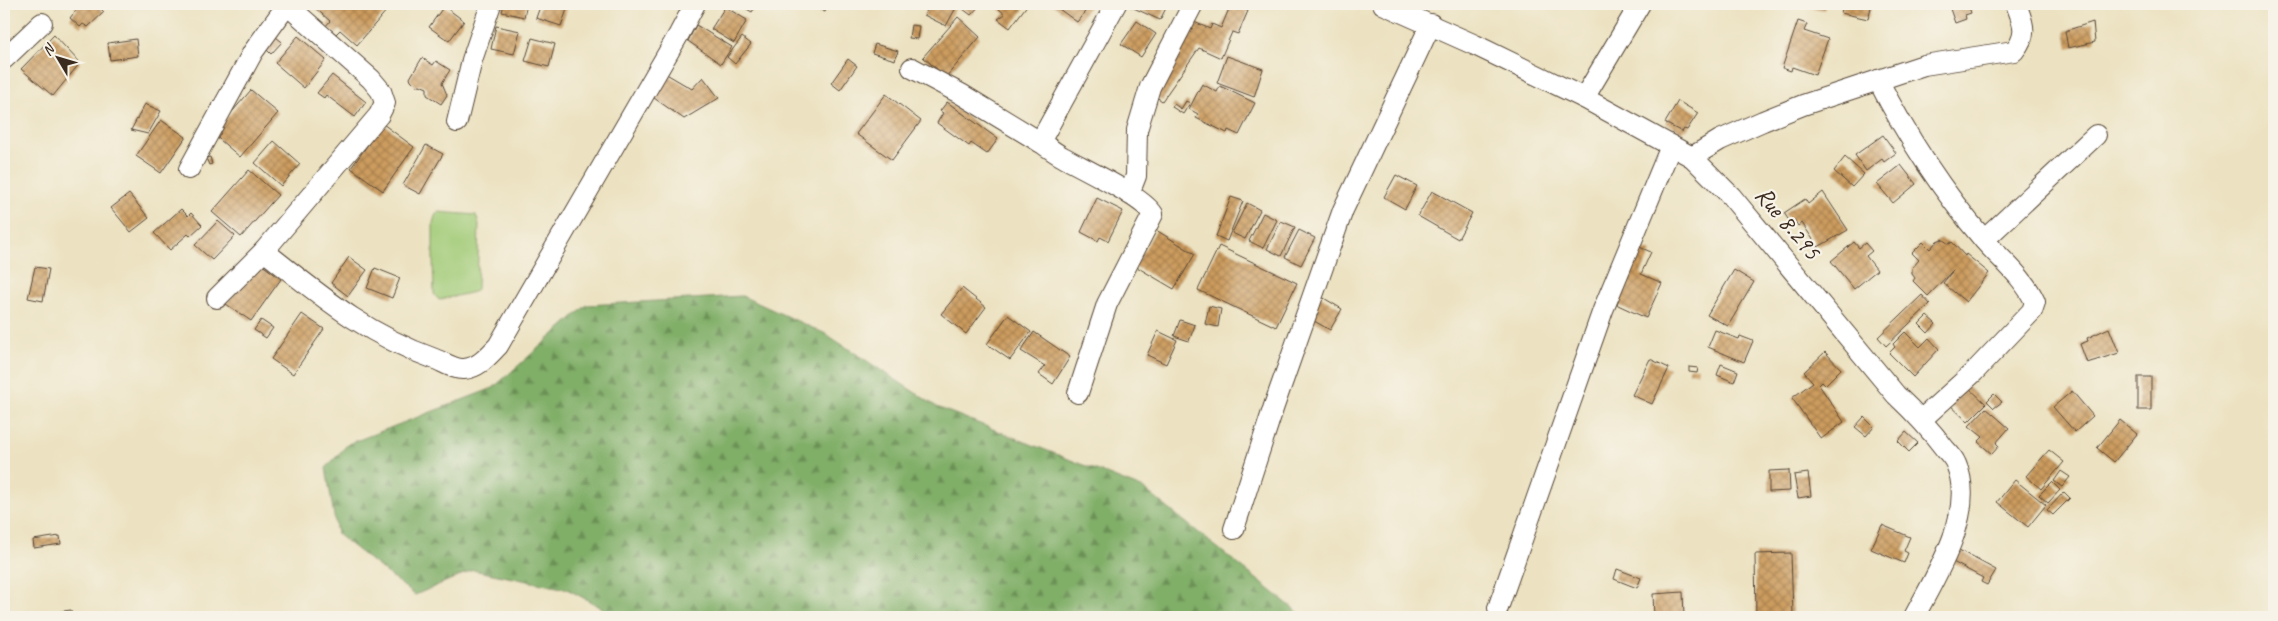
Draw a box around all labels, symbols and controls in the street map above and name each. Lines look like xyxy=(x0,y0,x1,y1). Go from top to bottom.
north arrow xyxy=(32,32,82,82)
text: N xyxy=(39,40,59,59)
street label: Rue 8.295 xyxy=(1748,180,1829,268)

